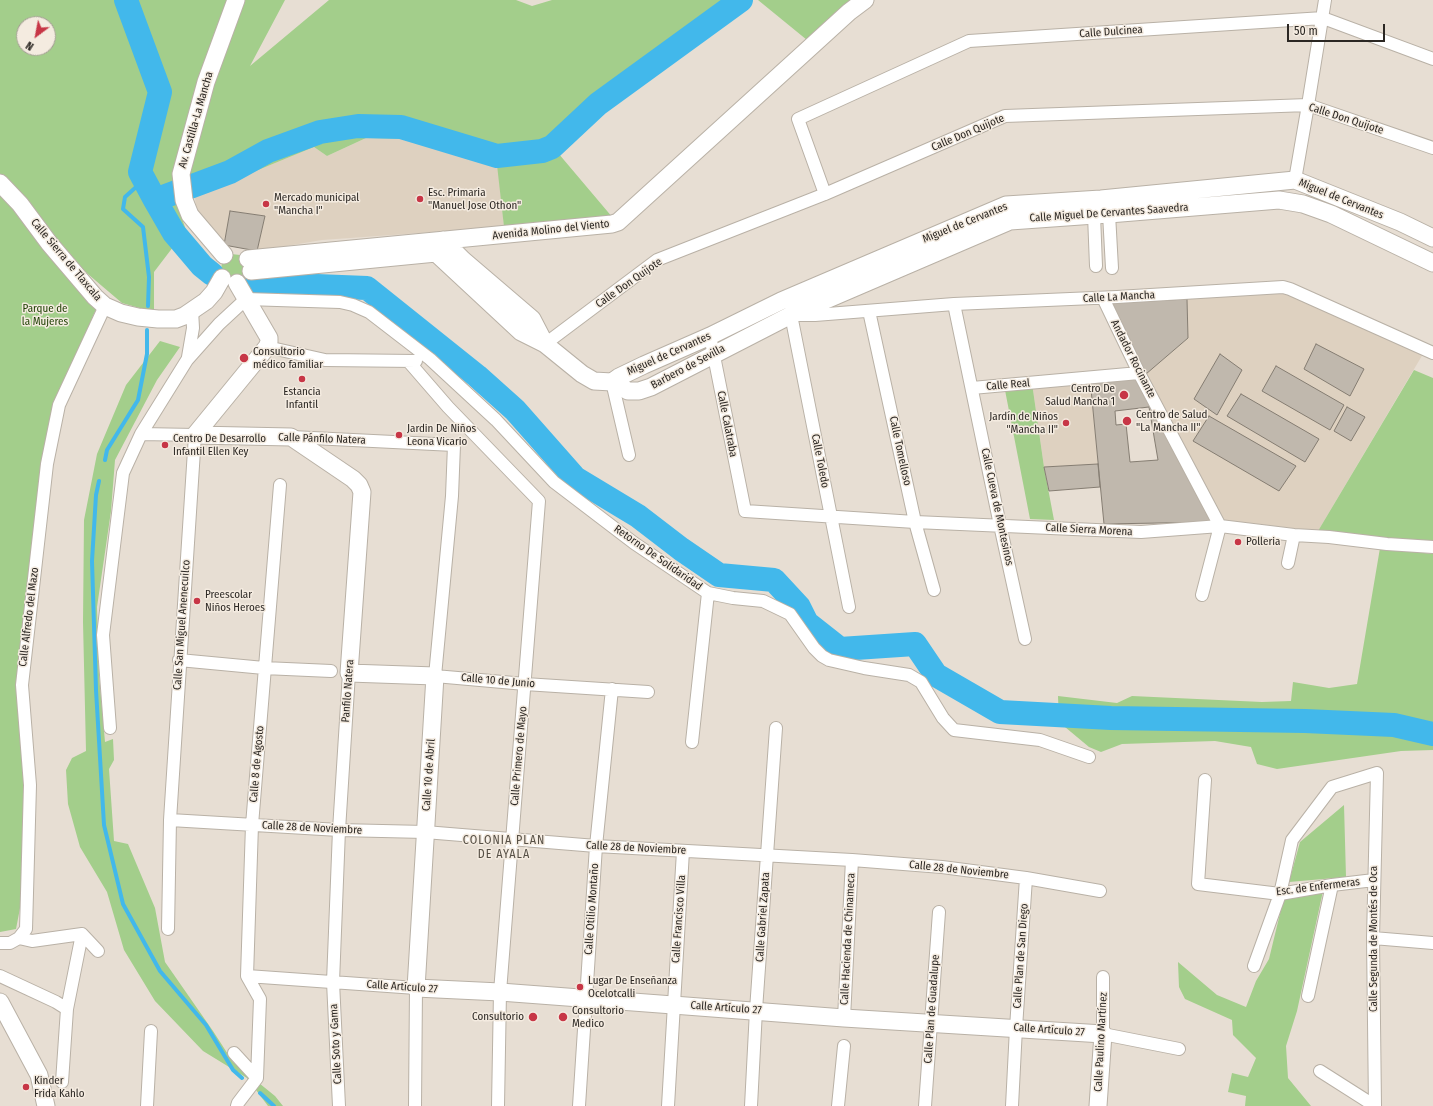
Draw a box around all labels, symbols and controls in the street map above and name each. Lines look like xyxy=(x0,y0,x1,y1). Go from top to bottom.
north arrow xyxy=(16,16,56,56)
scale bar xyxy=(1289,16,1387,42)
street label: Calle Dulcinea xyxy=(1079,23,1143,41)
text: 50 m xyxy=(1294,24,1318,38)
text: N xyxy=(24,38,36,53)
street label: Av. Castilla-La Mancha xyxy=(176,70,216,170)
street label: Calle Don Quijote xyxy=(1307,101,1385,137)
street label: Calle Don Quijote xyxy=(930,112,1006,154)
street label: Miguel de Cervantes xyxy=(1297,176,1385,222)
place label: Esc. Primaria "Manuel Jose Othon" xyxy=(428,186,521,212)
place label: Mercado municipal "Mancha I" xyxy=(274,191,359,217)
marker: Esc. Primaria "Manuel Jose Othon" xyxy=(415,194,425,204)
marker: Mercado municipal "Mancha I" xyxy=(261,199,271,209)
street label: Miguel de Cervantes xyxy=(921,200,1009,246)
street label: Calle Miguel De Cervantes Saavedra xyxy=(1029,201,1189,225)
street label: Calle Sierra de Tlaxcala xyxy=(28,216,104,304)
street label: Avenida Molino del Viento xyxy=(492,217,610,243)
street label: Calle Don Quijote xyxy=(593,255,665,311)
street label: Calle La Mancha xyxy=(1083,289,1155,305)
park label: Parque de la Mujeres xyxy=(22,302,68,328)
street label: Andador Rocinante xyxy=(1108,318,1158,400)
street label: Miguel de Cervantes xyxy=(625,330,713,378)
street label: Barbero de Sevilla xyxy=(649,342,727,392)
place label: Consultorio médico familiar xyxy=(253,345,323,371)
marker: Consultorio médico familiar xyxy=(238,352,250,364)
marker: Estancia Infantil xyxy=(297,374,307,384)
street label: Calle Real xyxy=(986,377,1030,393)
place label: Centro De Salud Mancha 1 xyxy=(1045,382,1115,408)
place label: Estancia Infantil xyxy=(283,385,321,411)
marker: Centro De Salud Mancha 1 xyxy=(1118,389,1130,401)
street label: Calle Calatraba xyxy=(714,390,740,458)
place label: Centro de Salud "La Mancha II" xyxy=(1136,408,1207,434)
place label: Jardín de Niños "Mancha II" xyxy=(989,410,1058,436)
street label: Calle Tomelloso xyxy=(886,415,914,487)
marker: Centro de Salud "La Mancha II" xyxy=(1121,415,1133,427)
marker: Jardín de Niños "Mancha II" xyxy=(1061,418,1071,428)
place label: Jardin De Niños Leona Vicario xyxy=(407,422,476,448)
marker: Jardin De Niños Leona Vicario xyxy=(394,430,404,440)
street label: Calle Pánfilo Natera xyxy=(278,431,366,447)
place label: Centro De Desarrollo Infantil Ellen Key xyxy=(173,432,266,458)
street label: Calle Toledo xyxy=(808,433,832,489)
marker: Centro De Desarrollo Infantil Ellen Key xyxy=(160,440,170,450)
street label: Calle Cueva de Montesinos xyxy=(978,447,1016,567)
street label: Calle Sierra Morena xyxy=(1045,521,1133,539)
street label: Retorno De Solidaridad xyxy=(611,523,705,593)
place label: Polleria xyxy=(1246,535,1280,549)
marker: Polleria xyxy=(1233,537,1243,547)
street label: Calle San Miguel Anenecuilco xyxy=(171,559,193,691)
street label: Calle Alfredo del Mazo xyxy=(16,567,42,667)
place label: Preescolar Niños Heroes xyxy=(205,588,265,614)
marker: Preescolar Niños Heroes xyxy=(192,596,202,606)
street label: Panfilo Natera xyxy=(339,659,357,723)
street label: Calle 10 de Junio xyxy=(460,671,536,691)
street label: Calle Primero de Mayo xyxy=(508,706,530,806)
street label: Calle 8 de Agosto xyxy=(247,725,267,803)
street label: Calle 10 de Abril xyxy=(420,739,438,811)
street label: Calle 28 de Noviembre xyxy=(262,819,362,837)
district label: COLONIA PLAN DE AYALA xyxy=(463,834,545,862)
street label: Calle 28 de Noviembre xyxy=(586,839,686,857)
street label: Calle 28 de Noviembre xyxy=(908,858,1010,882)
street label: Calle Otilio Montaño xyxy=(582,863,602,955)
street label: Calle Segunda de Montés de Oca xyxy=(1367,866,1381,1012)
street label: Calle Gabriel Zapata xyxy=(753,872,773,962)
street label: Calle Hacienda de Chinameca xyxy=(838,873,858,1005)
street label: Calle Francisco Villa xyxy=(669,875,689,963)
street label: Esc. de Enfermeras xyxy=(1275,875,1361,899)
street label: Calle Plan de San Diego xyxy=(1011,903,1031,1009)
street label: Calle Plan de Guadalupe xyxy=(922,954,942,1064)
place label: Lugar De Enseñanza Ocelotcalli xyxy=(588,974,677,1000)
street label: Calle Artículo 27 xyxy=(366,978,438,996)
marker: Lugar De Enseñanza Ocelotcalli xyxy=(575,982,585,992)
street label: Calle Paulino Martínez xyxy=(1092,992,1110,1092)
street label: Calle Artículo 27 xyxy=(690,999,762,1017)
street label: Calle Soto y Gama xyxy=(327,1003,345,1085)
place label: Consultorio Medico xyxy=(572,1004,624,1030)
place label: Consultorio xyxy=(472,1010,524,1024)
marker: Consultorio xyxy=(527,1011,539,1023)
marker: Consultorio Medico xyxy=(557,1011,569,1023)
street label: Calle Artículo 27 xyxy=(1013,1021,1085,1039)
place label: Kinder Frida Kahlo xyxy=(34,1074,84,1100)
marker: Kinder Frida Kahlo xyxy=(21,1082,31,1092)

